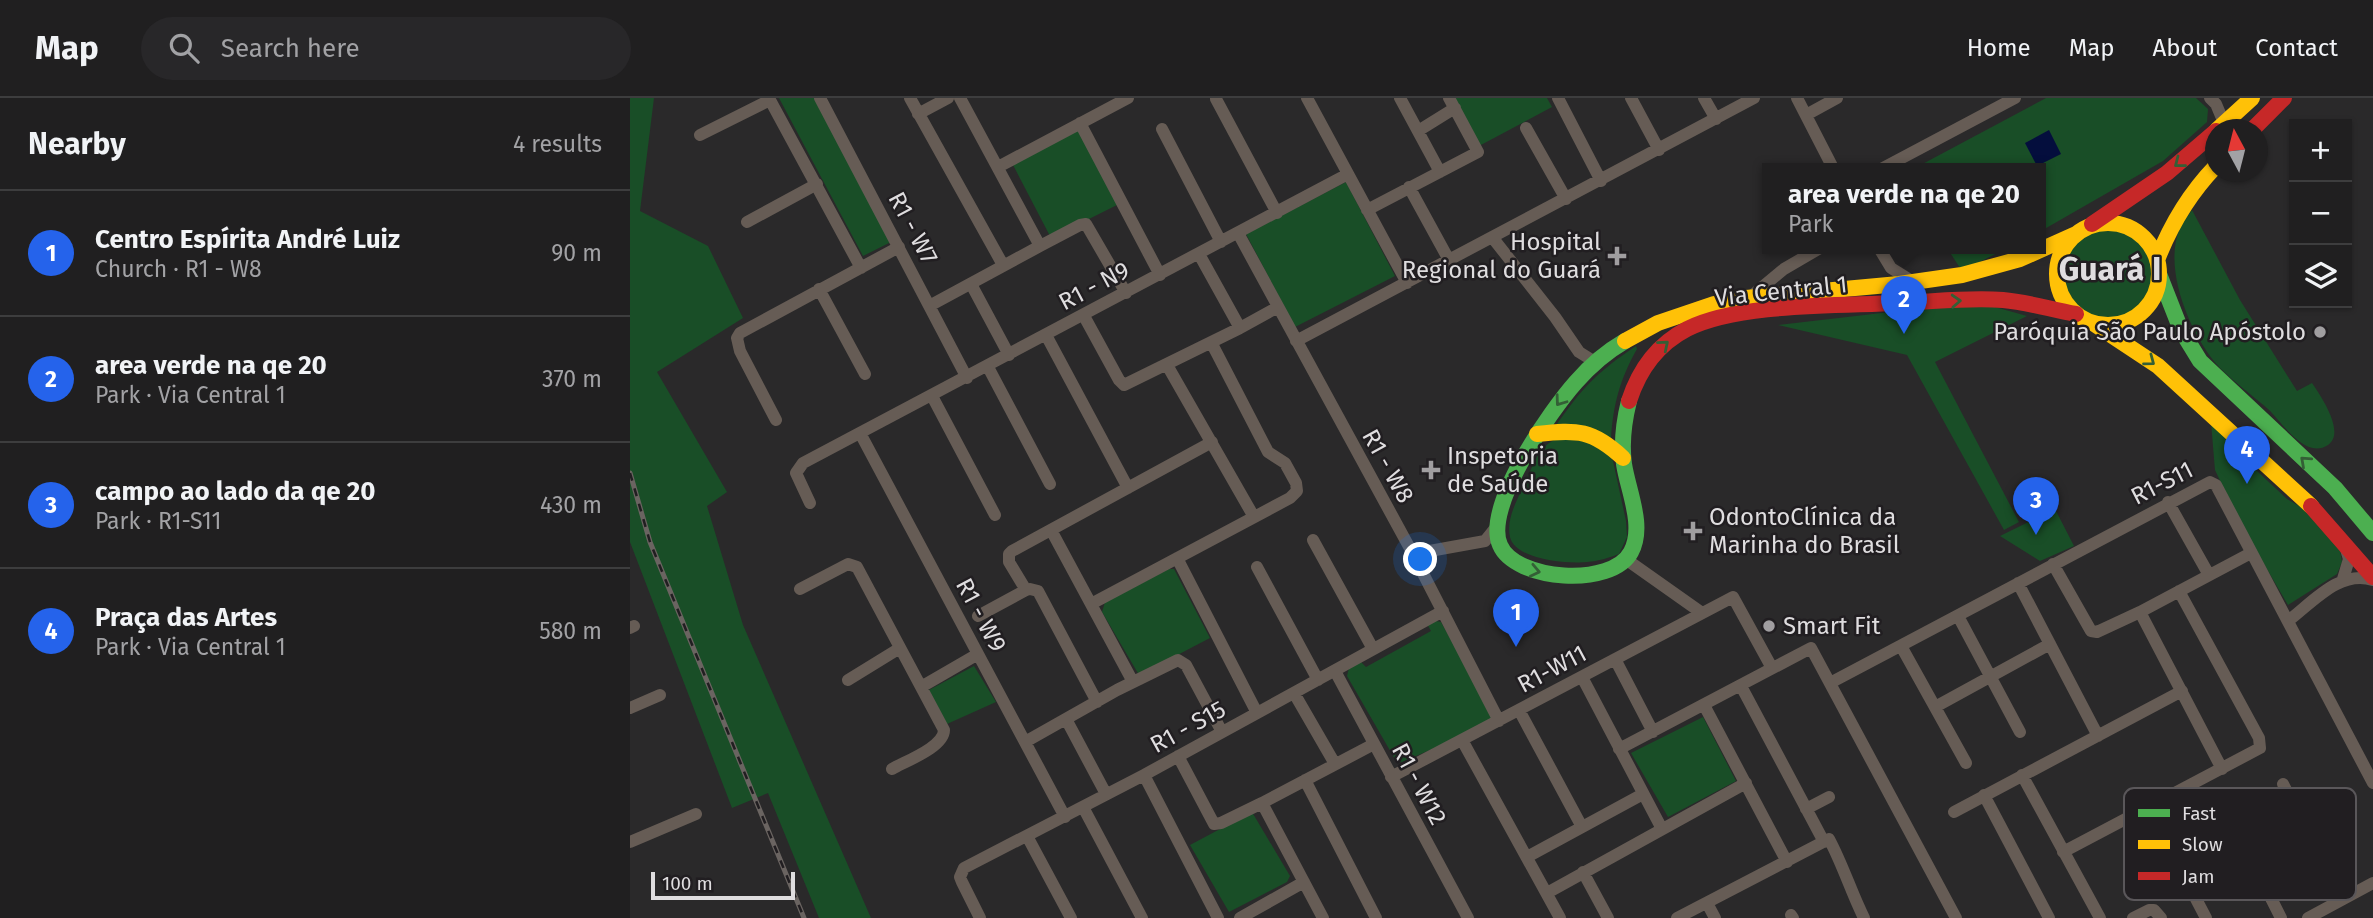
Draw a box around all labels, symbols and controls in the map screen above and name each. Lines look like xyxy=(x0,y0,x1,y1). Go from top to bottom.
search box xyxy=(141,17,631,80)
text: Map xyxy=(35,28,99,68)
icon: search xyxy=(165,29,203,67)
text: Search here xyxy=(221,33,360,64)
text: Home xyxy=(1967,34,2031,62)
text: Map xyxy=(2069,34,2115,62)
text: About xyxy=(2153,34,2217,62)
text: Contact xyxy=(2255,34,2338,62)
north arrow xyxy=(2205,119,2268,182)
map controls xyxy=(2289,119,2352,308)
button: + xyxy=(2289,119,2352,182)
text: Nearby xyxy=(28,126,126,162)
text: 4 results xyxy=(513,130,602,158)
one-way arrow xyxy=(2175,155,2187,168)
popup xyxy=(1762,163,2046,254)
text: area verde na qe 20 xyxy=(1788,179,2020,210)
button: − xyxy=(2289,182,2352,245)
street label: R1 - W7 xyxy=(882,187,944,269)
text: Park xyxy=(1788,210,1833,238)
text: Centro Espírita André Luiz xyxy=(95,224,400,255)
place label: Hospital Regional do Guará xyxy=(1402,228,1601,284)
text: 1 xyxy=(46,239,56,267)
text: 90 m xyxy=(551,239,602,267)
button: layers xyxy=(2289,245,2352,308)
marker: Hospital Regional do Guará xyxy=(1607,246,1627,266)
district label: Guará I xyxy=(2059,250,2161,288)
text: Church · R1 - W8 xyxy=(95,255,262,283)
street label: R1 - N9 xyxy=(1054,256,1134,316)
street label: Via Central 1 xyxy=(1713,270,1849,312)
pin: 2 xyxy=(1881,276,1927,334)
one-way arrow xyxy=(1951,293,1962,308)
place label: Paróquia São Paulo Apóstolo xyxy=(1993,318,2306,346)
marker: Paróquia São Paulo Apóstolo xyxy=(2312,324,2328,340)
one-way arrow xyxy=(1656,341,1669,353)
text: area verde na qe 20 xyxy=(95,350,327,381)
one-way arrow xyxy=(2143,352,2155,365)
text: 2 xyxy=(45,365,57,393)
text: 370 m xyxy=(542,365,602,393)
text: Park · Via Central 1 xyxy=(95,381,286,409)
one-way arrow xyxy=(1556,393,1568,406)
street label: R1 - W8 xyxy=(1356,424,1420,508)
pin: 4 xyxy=(2224,426,2270,484)
place label: Inspetoria de Saúde xyxy=(1447,442,1558,498)
street label: R1-S11 xyxy=(2126,456,2198,510)
one-way arrow xyxy=(2300,457,2313,469)
marker: Inspetoria de Saúde xyxy=(1421,460,1441,480)
text: campo ao lado da qe 20 xyxy=(95,476,375,507)
pin: 3 xyxy=(2013,477,2059,535)
text: 3 xyxy=(45,491,57,519)
text: 430 m xyxy=(540,491,602,519)
place label: OdontoClínica da Marinha do Brasil xyxy=(1709,503,1900,559)
text: Park · R1-S11 xyxy=(95,507,221,535)
marker: OdontoClínica da Marinha do Brasil xyxy=(1683,521,1703,541)
your location xyxy=(1403,542,1437,576)
one-way arrow xyxy=(1529,562,1541,577)
street label: R1 - W9 xyxy=(950,573,1012,657)
pin: 1 xyxy=(1493,589,1539,647)
text: Praça das Artes xyxy=(95,602,277,633)
place label: Smart Fit xyxy=(1783,612,1881,640)
text: 4 xyxy=(45,617,58,645)
text: 580 m xyxy=(539,617,602,645)
marker: Smart Fit xyxy=(1761,618,1777,634)
text: Park · Via Central 1 xyxy=(95,633,286,661)
street label: R1-W11 xyxy=(1513,639,1591,699)
street label: R1 - S15 xyxy=(1145,695,1231,759)
street label: R1 - W12 xyxy=(1386,738,1452,830)
legend xyxy=(2124,788,2356,900)
text: Fast xyxy=(2182,802,2216,825)
text: Slow xyxy=(2182,833,2223,856)
text: Jam xyxy=(2182,865,2214,888)
scale bar xyxy=(651,869,794,901)
text: 100 m xyxy=(662,872,713,895)

